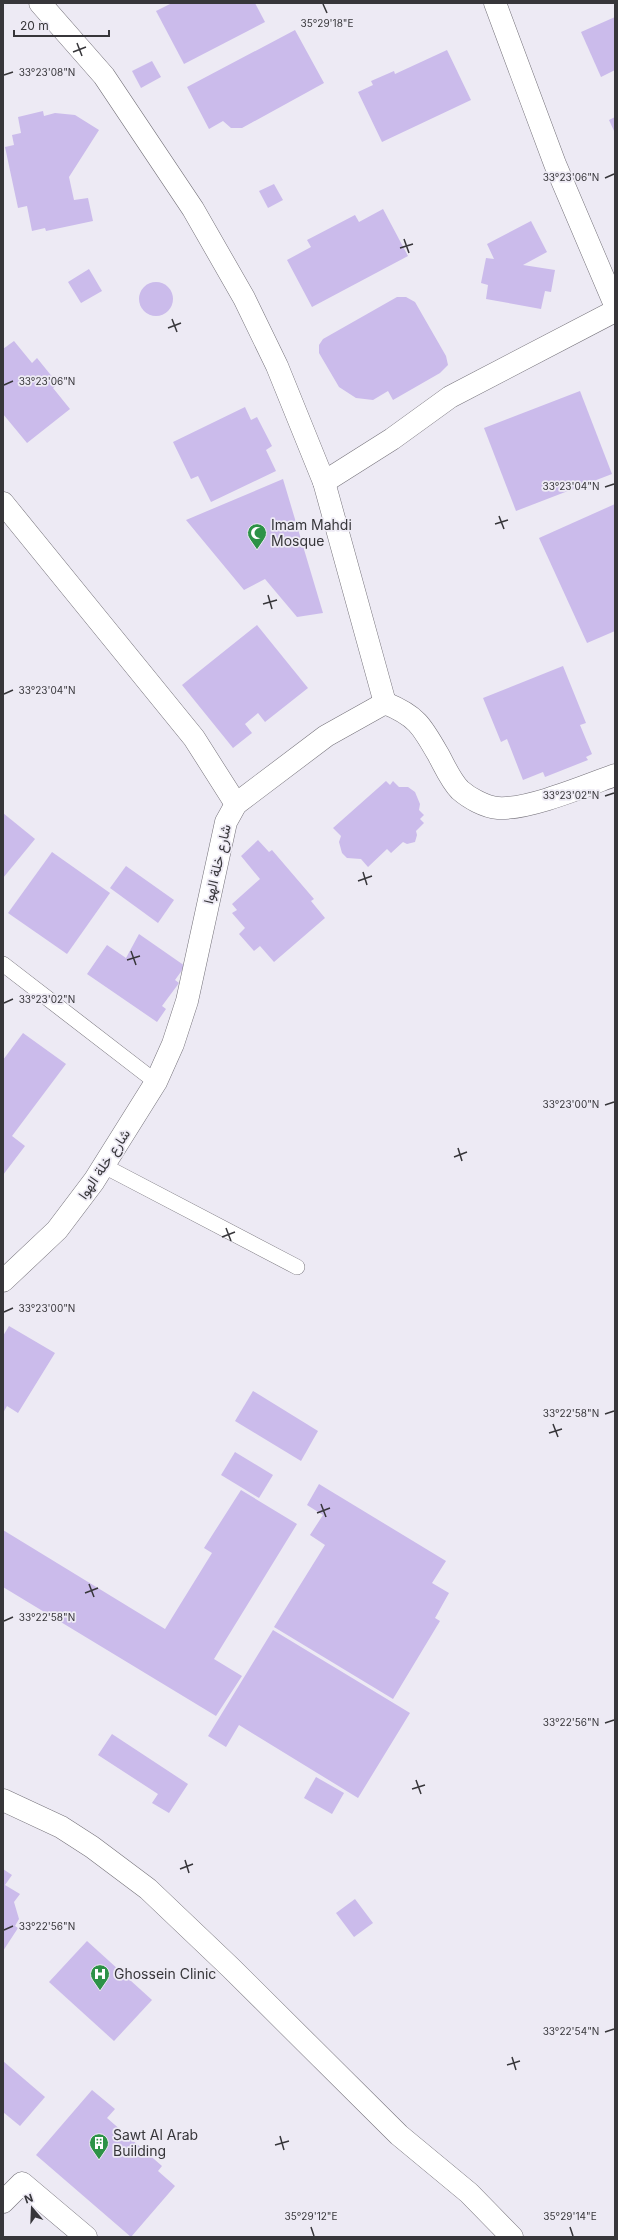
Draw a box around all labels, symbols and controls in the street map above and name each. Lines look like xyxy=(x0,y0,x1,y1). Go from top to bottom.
scale bar xyxy=(14,12,109,38)
text: 35°29'18"E xyxy=(300,17,354,29)
text: 20 m xyxy=(20,18,49,33)
text: 33°23'08"N xyxy=(19,66,75,78)
text: 33°23'06"N xyxy=(543,171,599,183)
text: 33°23'06"N xyxy=(19,375,75,387)
text: 33°23'04"N xyxy=(543,480,600,492)
place label: Imam Mahdi Mosque xyxy=(271,516,352,549)
mosque icon: Imam Mahdi Mosque xyxy=(246,522,268,550)
text: 33°23'04"N xyxy=(19,684,76,696)
text: 33°23'02"N xyxy=(543,789,599,801)
street label: شارع خلة الهوا xyxy=(199,823,237,906)
text: 33°23'02"N xyxy=(19,993,75,1005)
text: 33°23'00"N xyxy=(543,1098,599,1110)
street label: شارع خلة الهوا xyxy=(74,1125,136,1204)
text: 33°23'00"N xyxy=(19,1302,75,1314)
text: 33°22'58"N xyxy=(543,1407,599,1419)
text: 33°22'58"N xyxy=(19,1611,75,1623)
text: 33°22'56"N xyxy=(543,1716,599,1728)
text: 33°22'56"N xyxy=(19,1920,75,1932)
hospital icon: Ghossein Clinic xyxy=(89,1963,111,1991)
place label: Ghossein Clinic xyxy=(114,1965,216,1982)
text: 33°22'54"N xyxy=(543,2025,599,2037)
place label: Sawt Al Arab Building xyxy=(113,2126,198,2159)
building icon: Sawt Al Arab Building xyxy=(88,2132,110,2160)
north arrow xyxy=(12,2188,52,2228)
text: N xyxy=(22,2191,35,2207)
text: 35°29'12"E xyxy=(285,2210,337,2222)
text: 35°29'14"E xyxy=(543,2210,597,2222)

